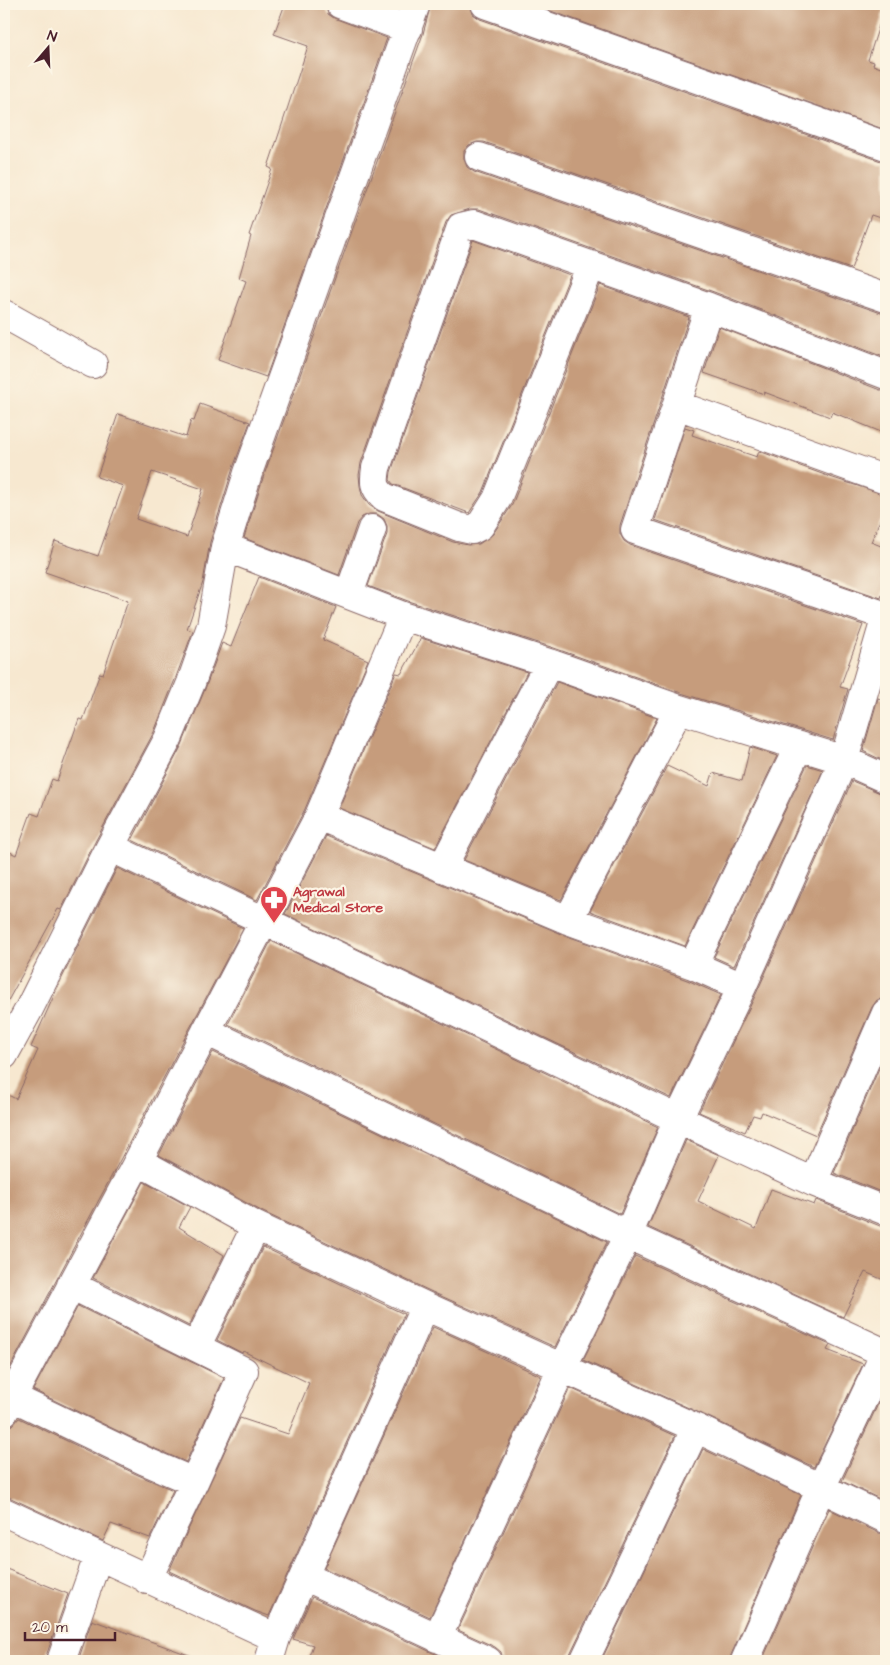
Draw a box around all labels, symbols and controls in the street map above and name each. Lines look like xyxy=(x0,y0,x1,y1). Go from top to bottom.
north arrow xyxy=(22,22,72,72)
text: N xyxy=(44,26,60,48)
place label: Agrawal Medical Store xyxy=(293,882,383,918)
pharmacy icon: Agrawal Medical Store xyxy=(259,885,289,924)
scale bar xyxy=(25,1610,115,1642)
text: 20 m xyxy=(32,1617,68,1638)

